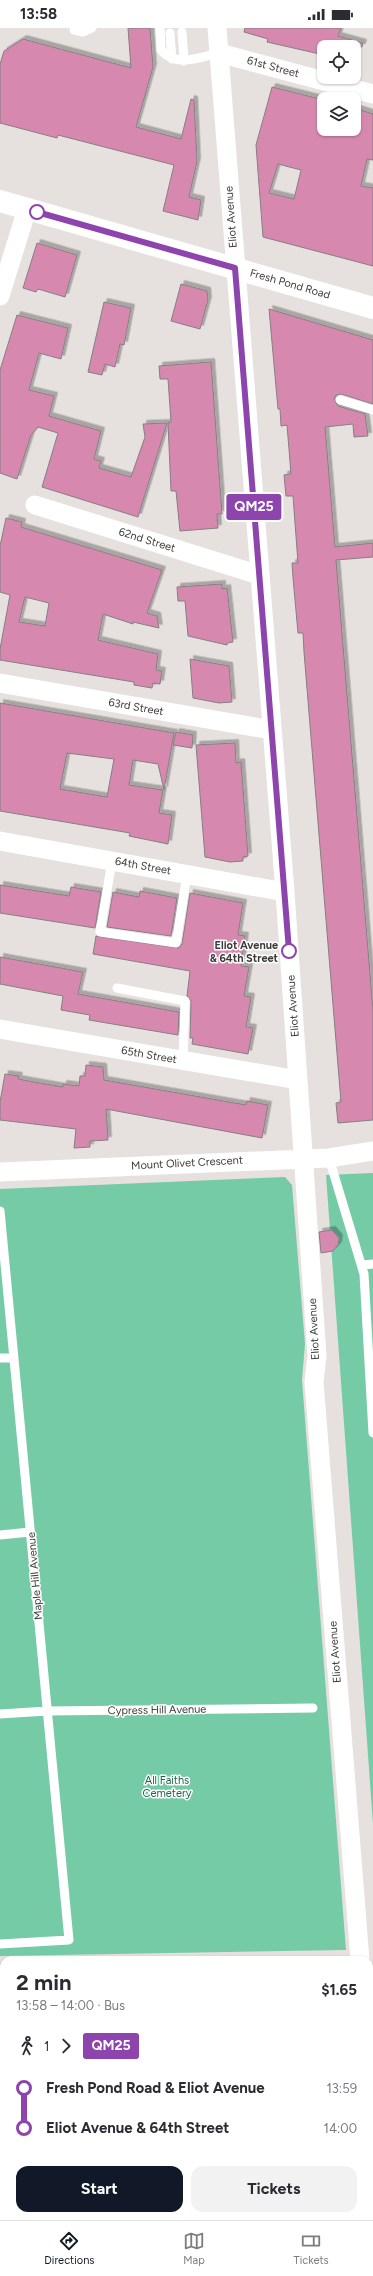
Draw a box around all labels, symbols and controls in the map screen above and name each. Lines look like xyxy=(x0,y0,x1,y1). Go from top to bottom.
text: 13:58 xyxy=(20,5,57,23)
map controls xyxy=(317,40,361,136)
button: locate xyxy=(317,40,361,84)
street label: 61st Street xyxy=(245,54,301,80)
button: layers xyxy=(317,92,361,136)
street label: Eliot Avenue xyxy=(222,186,240,248)
unlabelled marker xyxy=(29,204,45,220)
street label: Fresh Pond Road xyxy=(248,266,332,302)
line badge: QM25 xyxy=(226,494,282,520)
text: QM25 xyxy=(234,498,274,515)
street label: 62nd Street xyxy=(117,525,177,555)
street label: 63rd Street xyxy=(107,696,165,718)
street label: 64th Street xyxy=(114,855,172,877)
place label: Eliot Avenue & 64th Street xyxy=(210,939,279,965)
marker: Eliot Avenue & 64th Street xyxy=(281,943,297,959)
street label: Eliot Avenue xyxy=(284,975,302,1037)
street label: 65th Street xyxy=(120,1044,178,1066)
street label: Mount Olivet Crescent xyxy=(131,1154,243,1172)
street label: Eliot Avenue xyxy=(306,1298,322,1360)
street label: Maple Hill Avenue xyxy=(25,1532,45,1620)
street label: Eliot Avenue xyxy=(326,1621,344,1683)
street label: Cypress Hill Avenue xyxy=(108,1703,206,1717)
park label: All Faiths Cemetery xyxy=(143,1774,192,1800)
text: 2 min xyxy=(16,1969,71,1996)
text: $1.65 xyxy=(321,1981,357,1999)
text: 13:58 – 14:00 · Bus xyxy=(16,1998,125,2013)
icon: walk xyxy=(16,2035,38,2057)
icon: forward xyxy=(55,2035,77,2057)
text: QM25 xyxy=(91,2037,131,2054)
text: 1 xyxy=(44,2039,49,2054)
text: Fresh Pond Road & Eliot Avenue xyxy=(46,2079,265,2097)
text: 13:59 xyxy=(326,2081,357,2096)
text: Eliot Avenue & 64th Street xyxy=(46,2119,229,2137)
text: 14:00 xyxy=(324,2121,357,2136)
button: Start xyxy=(16,2166,183,2212)
button: Tickets xyxy=(191,2166,357,2212)
tab: Directions xyxy=(44,2230,94,2267)
tab: Map xyxy=(183,2230,205,2267)
tab: Tickets xyxy=(294,2230,329,2267)

